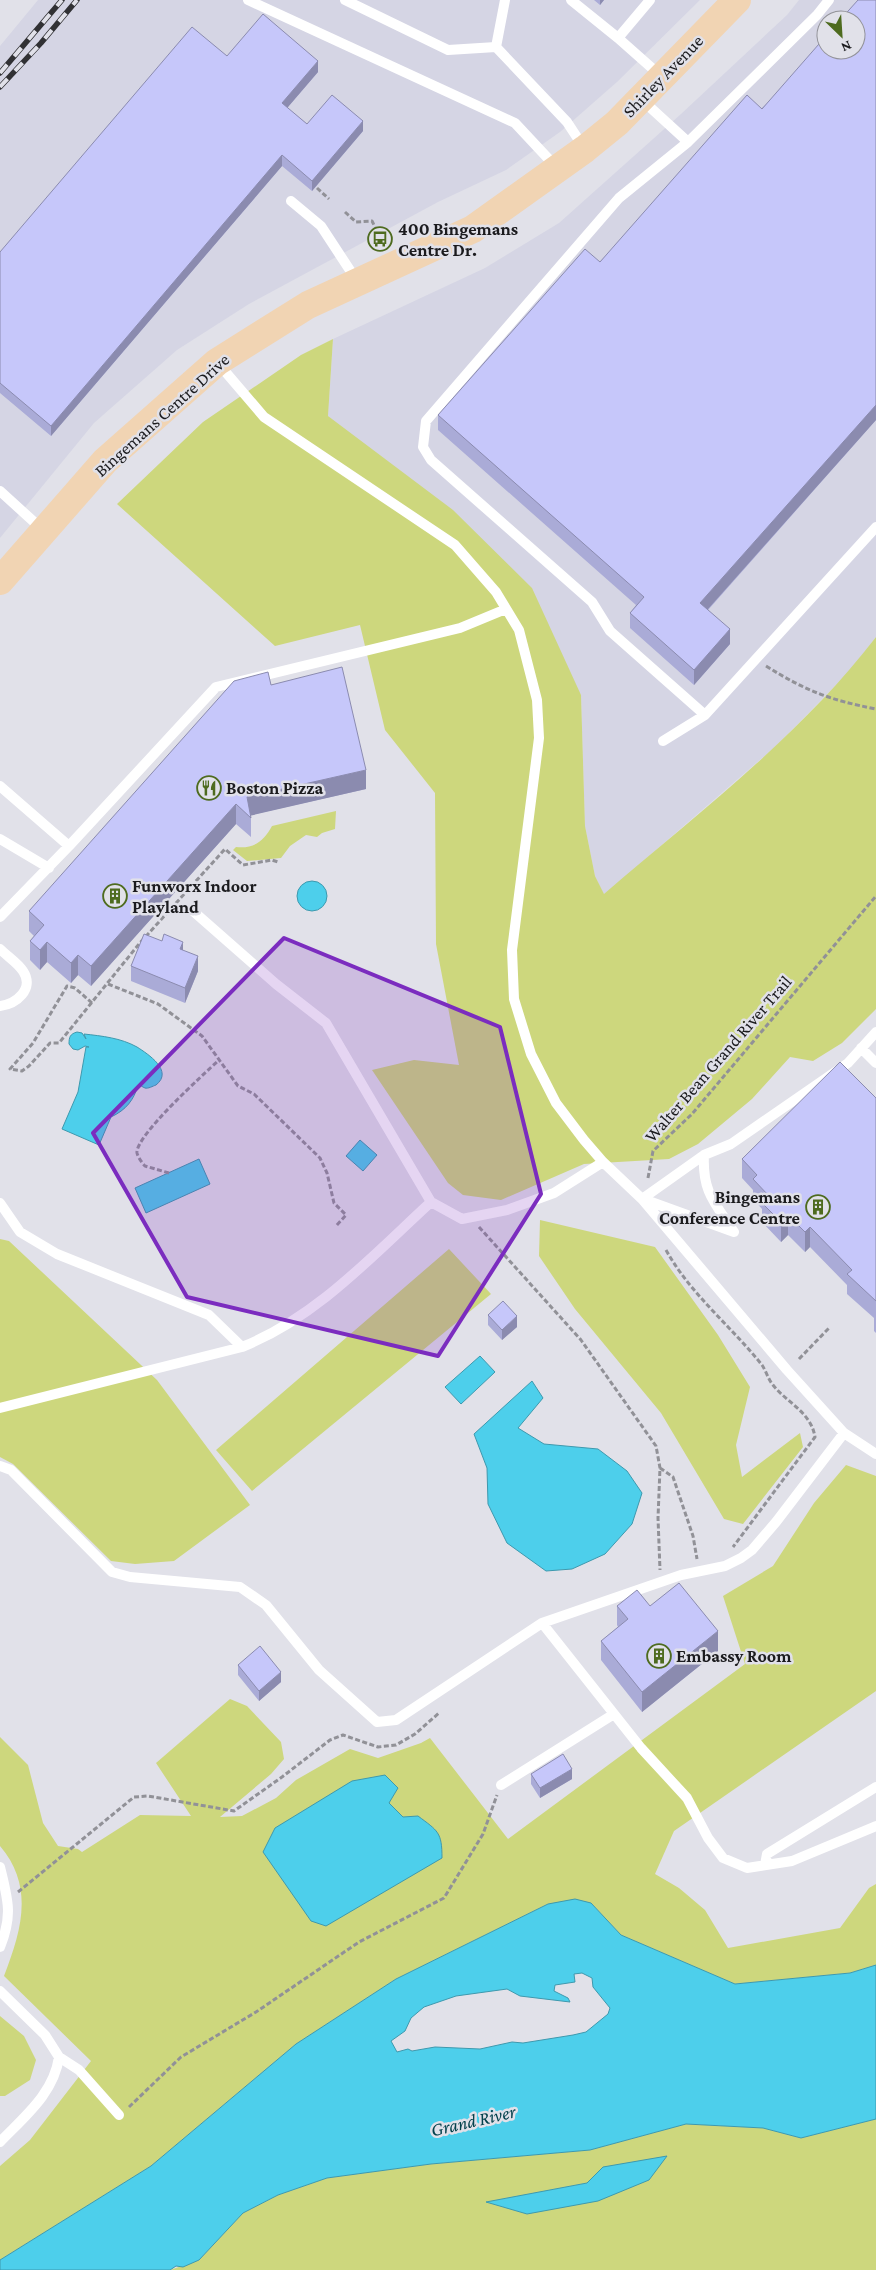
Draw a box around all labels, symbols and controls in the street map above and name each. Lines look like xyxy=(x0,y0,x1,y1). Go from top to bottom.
north arrow xyxy=(816,10,866,60)
street label: Shirley Avenue xyxy=(619,31,707,121)
text: N xyxy=(838,38,854,56)
place label: 400 Bingemans Centre Dr. xyxy=(398,219,518,260)
bus stop icon: 400 Bingemans Centre Dr. xyxy=(367,226,393,252)
street label: Bingemans Centre Drive xyxy=(91,349,233,481)
restaurant icon: Boston Pizza xyxy=(196,775,222,801)
place label: Boston Pizza xyxy=(226,778,323,798)
place label: Funworx Indoor Playland xyxy=(132,876,257,917)
building icon: Funworx Indoor Playland xyxy=(102,883,128,909)
street label: Walter Bean Grand River Trail xyxy=(640,972,796,1146)
place label: Bingemans Conference Centre xyxy=(659,1187,800,1228)
building icon: Bingemans Conference Centre xyxy=(805,1194,831,1220)
building icon: Embassy Room xyxy=(646,1643,672,1669)
place label: Embassy Room xyxy=(676,1646,792,1666)
water label: Grand River xyxy=(429,2100,519,2140)

